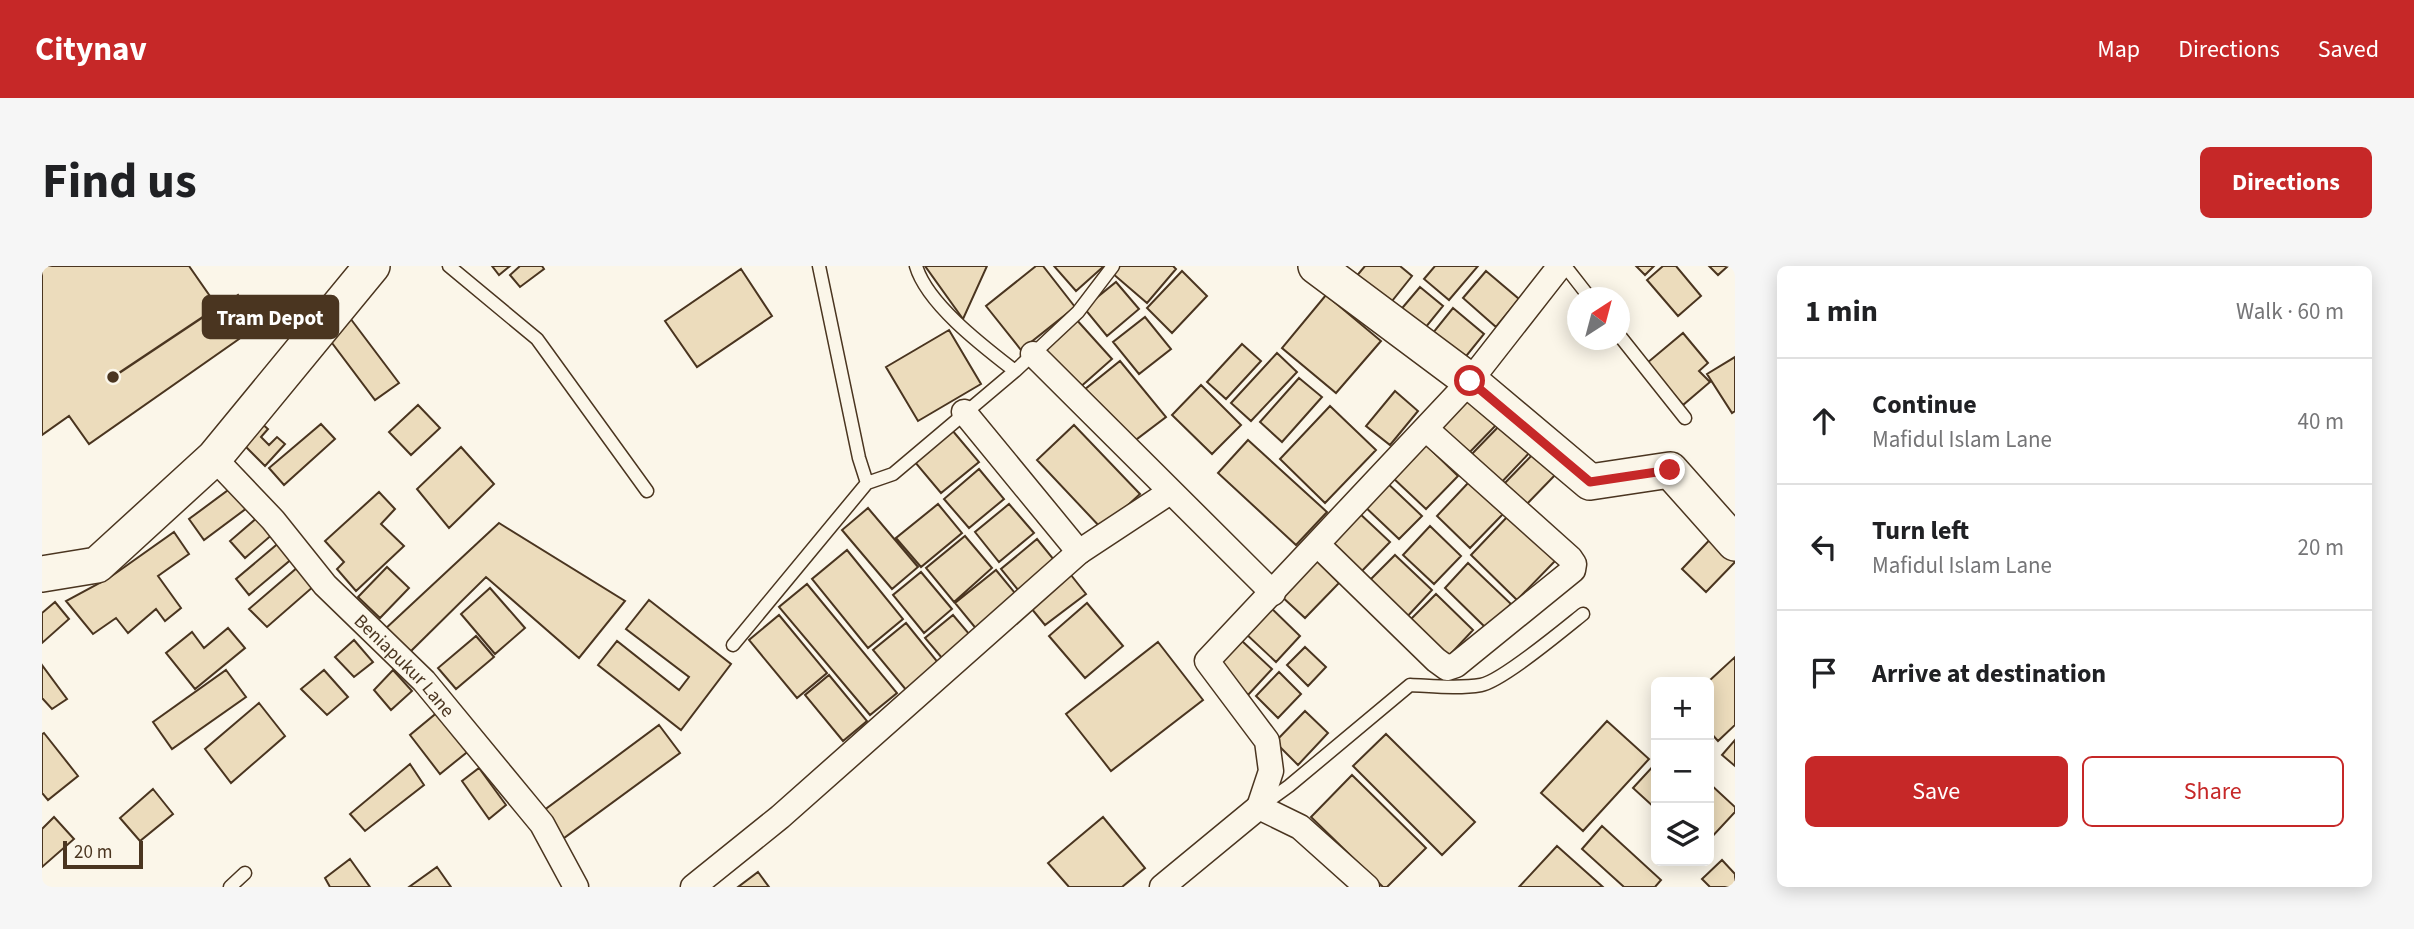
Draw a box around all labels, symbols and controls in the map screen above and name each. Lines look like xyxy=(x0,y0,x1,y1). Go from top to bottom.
text: Citynav xyxy=(35,26,147,73)
text: Map xyxy=(2097,32,2140,67)
text: Directions xyxy=(2178,32,2280,67)
text: Saved xyxy=(2318,32,2379,67)
text: Find us xyxy=(42,147,197,217)
button: Directions xyxy=(2200,147,2372,218)
north arrow xyxy=(1567,287,1630,350)
text: 1 min xyxy=(1805,290,1878,333)
text: Walk · 60 m xyxy=(2236,295,2344,328)
callout: Tram Depot xyxy=(203,296,338,338)
text: Tram Depot xyxy=(216,303,324,333)
route start xyxy=(1454,365,1485,396)
text: Continue xyxy=(1872,386,1977,423)
icon: ahead xyxy=(1805,402,1843,440)
text: 40 m xyxy=(2297,405,2344,438)
text: Mafidul Islam Lane xyxy=(1872,423,2052,456)
route end xyxy=(1654,454,1685,485)
text: Turn left xyxy=(1872,512,1969,549)
icon: left xyxy=(1805,528,1843,566)
text: 20 m xyxy=(2297,531,2344,564)
text: Mafidul Islam Lane xyxy=(1872,549,2052,582)
street label: Beniapukur Lane xyxy=(347,608,460,723)
icon: arrive xyxy=(1805,654,1843,692)
text: Arrive at destination xyxy=(1872,655,2106,692)
map controls xyxy=(1651,677,1714,866)
button: + xyxy=(1651,677,1714,740)
button: − xyxy=(1651,740,1714,803)
button: Save xyxy=(1805,756,2068,827)
button: Share xyxy=(2082,756,2344,827)
button: layers xyxy=(1651,803,1714,866)
scale bar xyxy=(63,838,144,870)
text: 20 m xyxy=(74,839,112,866)

